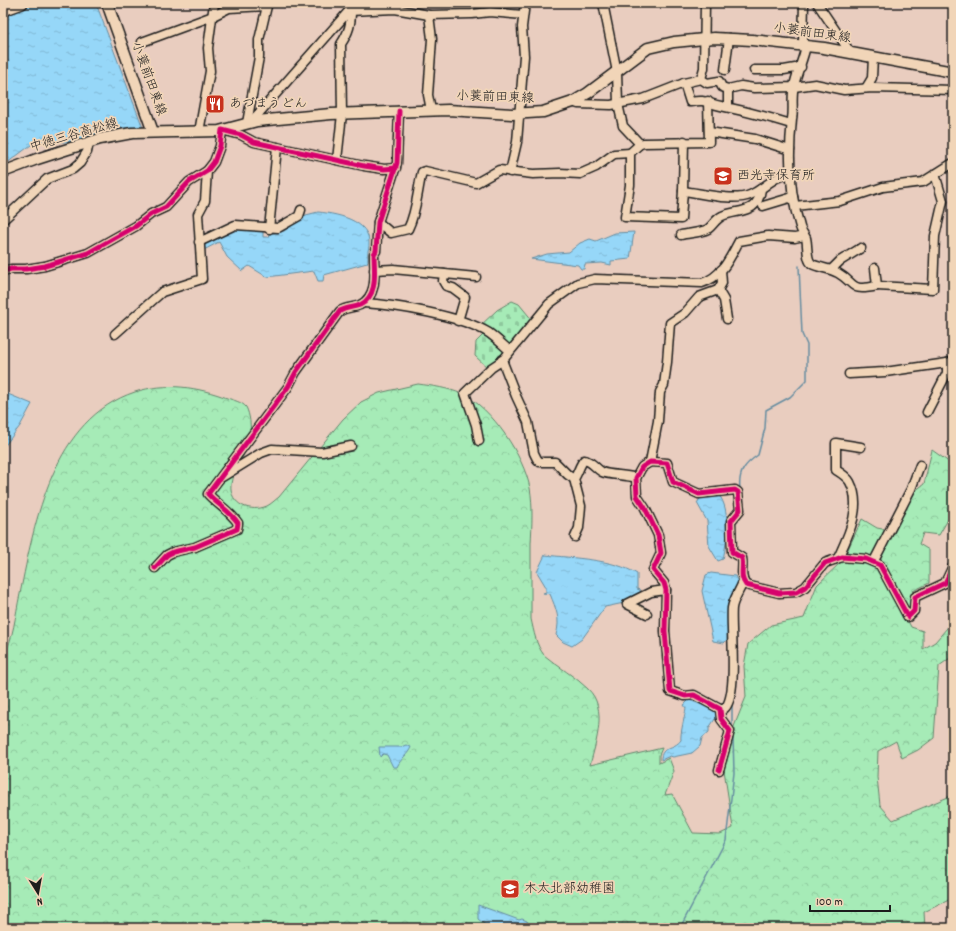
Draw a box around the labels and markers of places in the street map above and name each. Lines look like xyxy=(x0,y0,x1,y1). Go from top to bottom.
restaurant icon: あづまうどん xyxy=(204,93,226,115)
place label: あづまうどん xyxy=(229,95,307,114)
school or university icon: 西光寺保育所 xyxy=(712,165,734,187)
place label: 西光寺保育所 xyxy=(737,167,815,186)
school or university icon: 木太北部幼稚園 xyxy=(499,878,521,900)
place label: 木太北部幼稚園 xyxy=(524,880,615,899)

